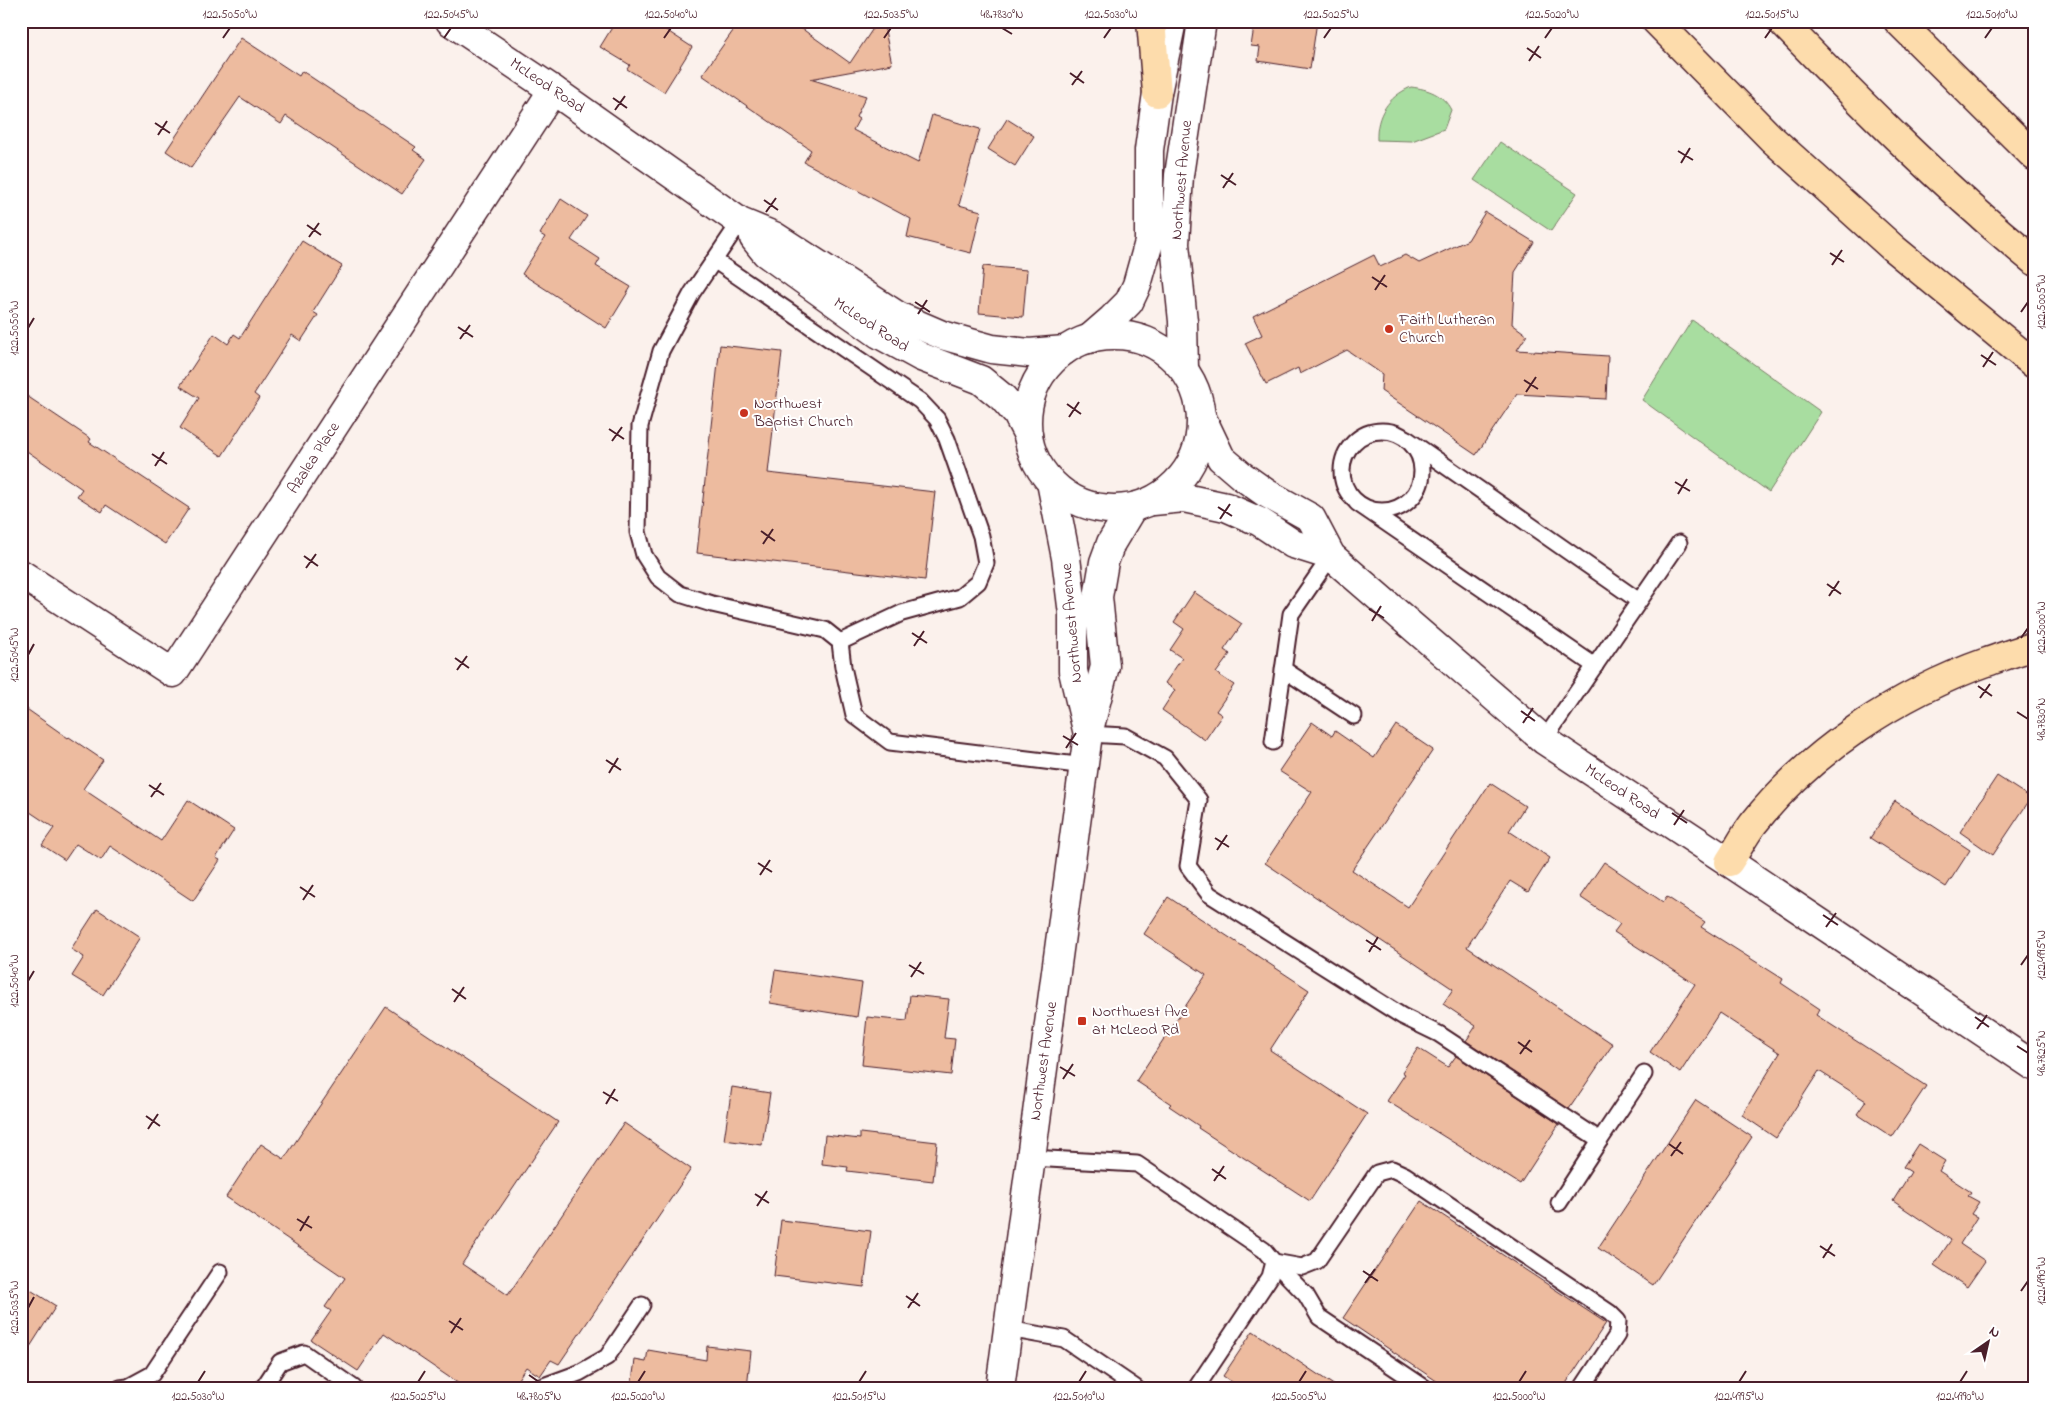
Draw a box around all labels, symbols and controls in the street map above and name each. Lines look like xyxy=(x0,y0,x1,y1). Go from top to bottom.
text: 122.5050°W xyxy=(203,6,257,24)
text: 122.5045°W xyxy=(424,6,478,24)
text: 122.5040°W xyxy=(645,6,697,24)
text: 122.5035°W xyxy=(864,6,918,24)
text: 48.7830°N xyxy=(981,6,1023,24)
text: 122.5030°W xyxy=(1085,6,1137,24)
text: 122.5025°W xyxy=(1303,6,1359,24)
text: 122.5020°W xyxy=(1525,6,1579,24)
text: 122.5015°W xyxy=(1745,6,1799,24)
text: 122.5010°W xyxy=(1966,6,2018,24)
street label: McLeod Road xyxy=(505,52,589,120)
street label: Northwest Avenue xyxy=(1165,118,1199,241)
text: 122.5005°W xyxy=(2033,275,2051,329)
street label: McLeod Road xyxy=(828,292,914,358)
text: 122.5050°W xyxy=(6,301,24,355)
place label: Faith Lutheran Church xyxy=(1398,308,1495,350)
marker: Faith Lutheran Church xyxy=(1383,323,1395,335)
place label: Northwest Baptist Church xyxy=(753,392,853,434)
marker: Northwest Baptist Church xyxy=(738,407,750,419)
street label: Azalea Place xyxy=(282,417,347,499)
street label: Northwest Avenue xyxy=(1055,561,1089,684)
text: 122.5000°W xyxy=(2033,601,2051,655)
text: 122.5045°W xyxy=(6,628,24,682)
text: 48.7830°N xyxy=(2033,698,2051,740)
street label: McLeod Road xyxy=(1580,758,1664,826)
text: 122.4995°W xyxy=(2033,930,2051,980)
text: 122.5040°W xyxy=(6,955,24,1007)
street label: Northwest Avenue xyxy=(1024,999,1064,1122)
place label: Northwest Ave at McLeod Rd xyxy=(1092,1000,1189,1042)
marker: Northwest Ave at McLeod Rd xyxy=(1076,1015,1088,1027)
text: 48.7825°N xyxy=(2033,1030,2051,1076)
text: 122.4990°W xyxy=(2033,1257,2051,1305)
text: 122.5035°W xyxy=(6,1281,24,1335)
north arrow xyxy=(1962,1316,2012,1366)
text: N xyxy=(1985,1321,2004,1344)
text: 122.5030°W xyxy=(172,1388,224,1406)
text: 122.5025°W xyxy=(390,1388,446,1406)
text: 48.7805°N xyxy=(517,1388,561,1406)
text: 122.5020°W xyxy=(611,1388,665,1406)
text: 122.5015°W xyxy=(832,1388,886,1406)
text: 122.5010°W xyxy=(1053,1388,1105,1406)
text: 122.5005°W xyxy=(1272,1388,1326,1406)
text: 122.5000°W xyxy=(1492,1388,1546,1406)
text: 122.4995°W xyxy=(1714,1388,1764,1406)
text: 122.4990°W xyxy=(1936,1388,1984,1406)

